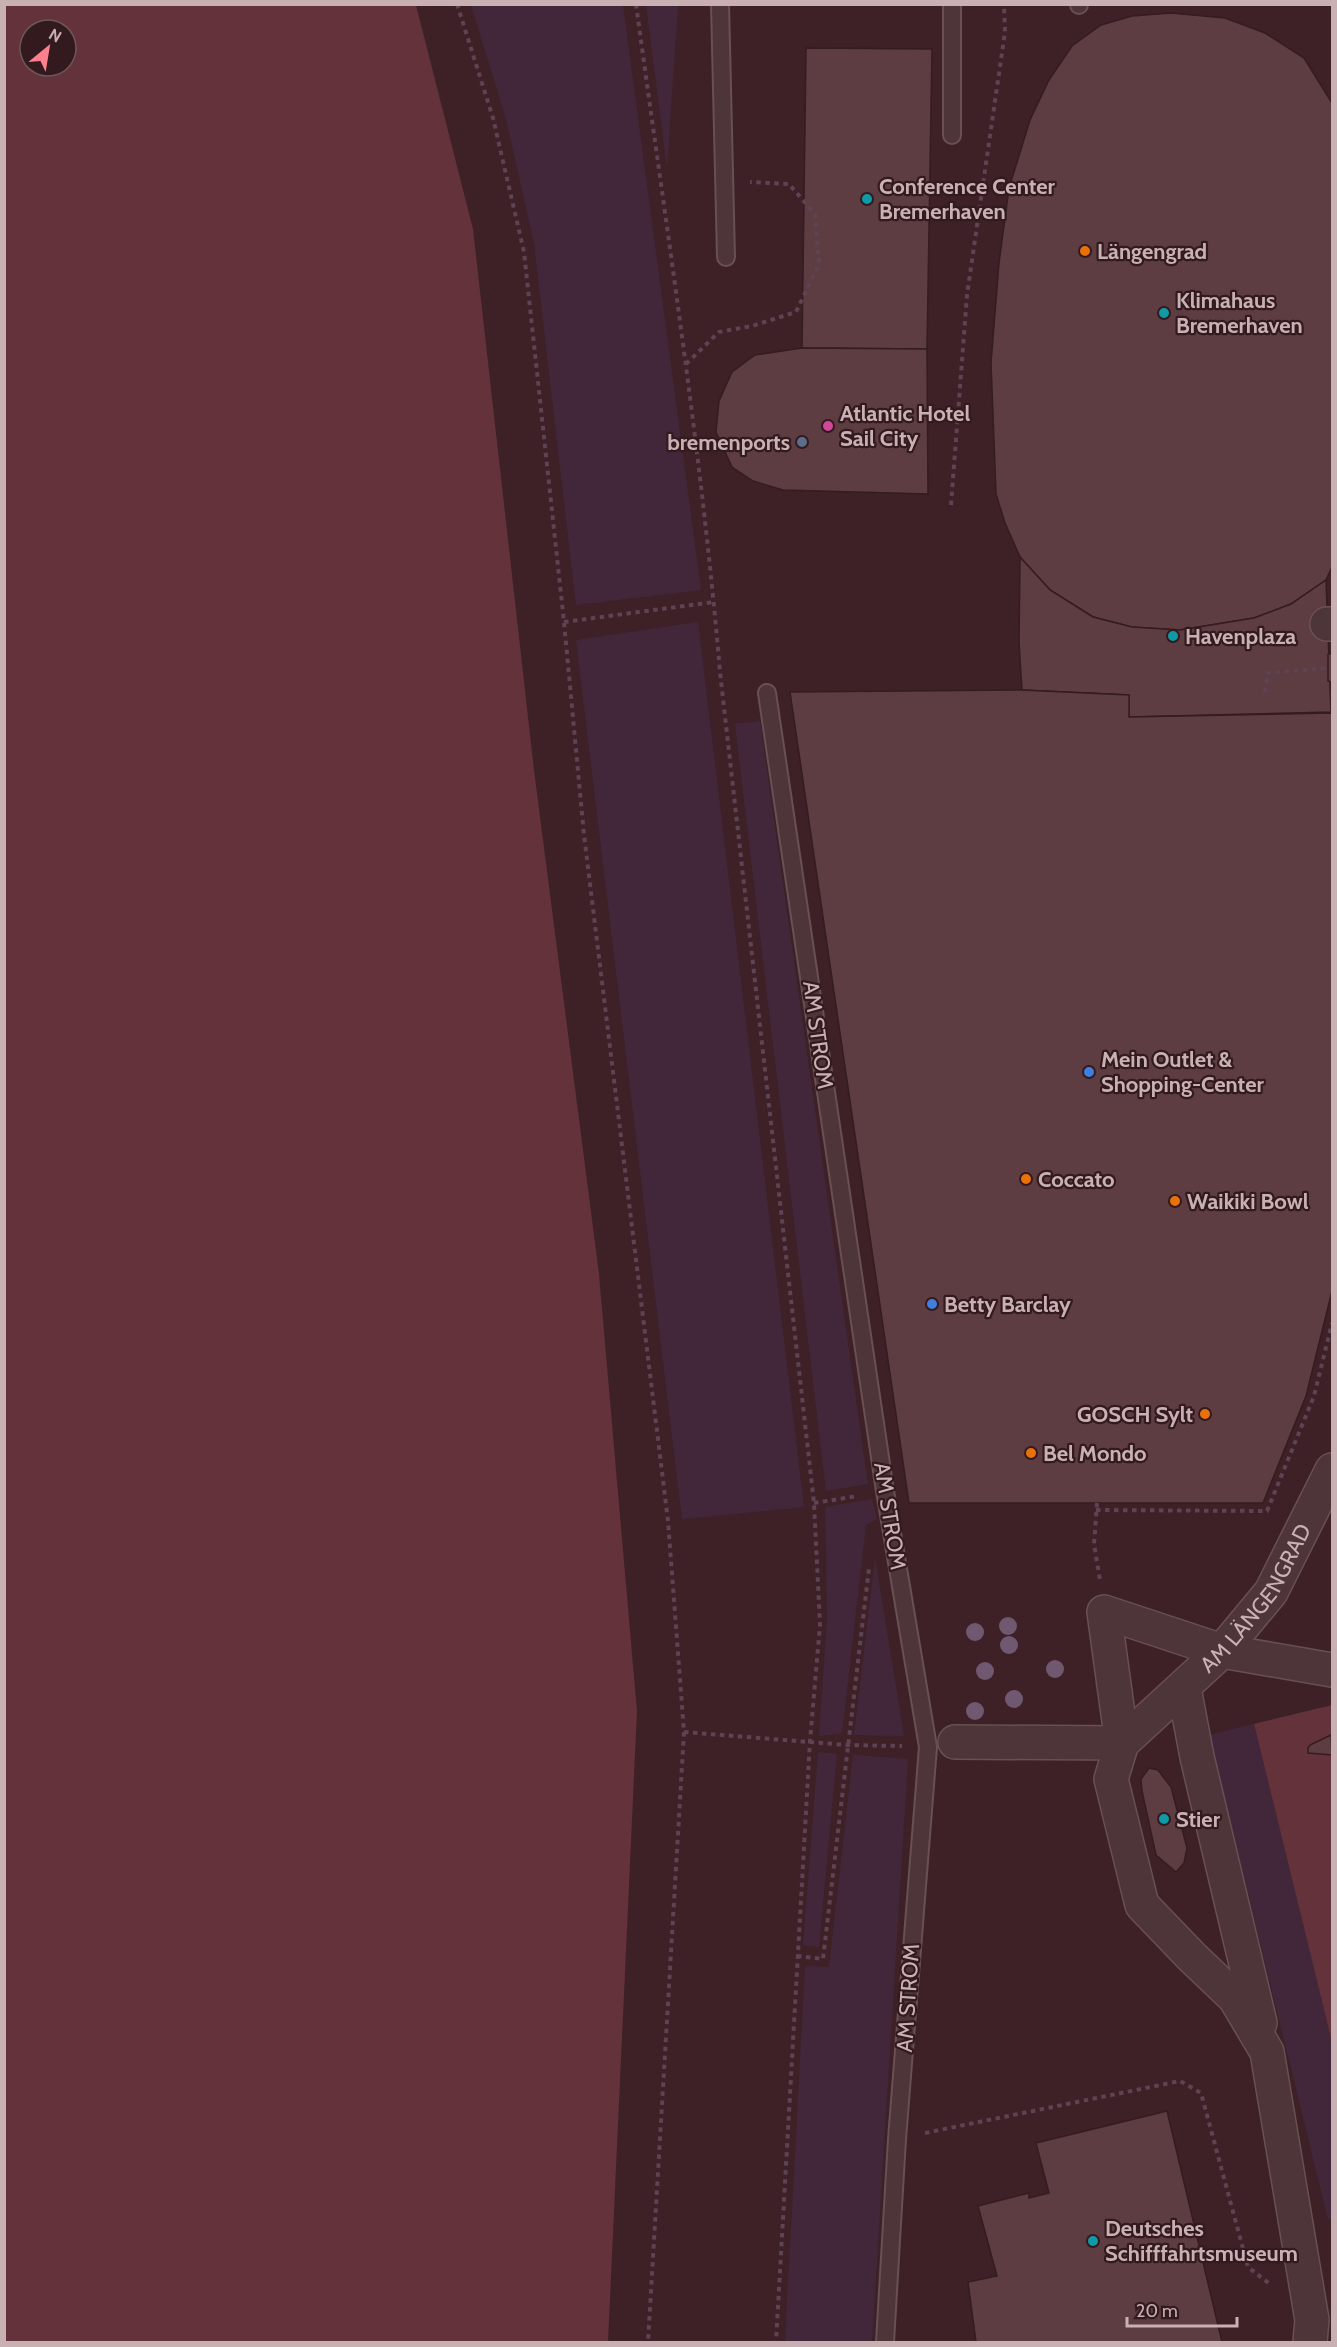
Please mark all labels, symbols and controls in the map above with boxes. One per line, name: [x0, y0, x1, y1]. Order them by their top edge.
north arrow: [18, 18, 78, 78]
text: N: [46, 24, 65, 46]
place label: Conference Center Bremerhaven: [879, 173, 1056, 225]
marker: Conference Center Bremerhaven: [860, 192, 874, 206]
place label: Längengrad: [1097, 238, 1207, 265]
marker: Längengrad: [1078, 244, 1092, 258]
place label: Klimahaus Bremerhaven: [1176, 287, 1303, 339]
marker: Klimahaus Bremerhaven: [1157, 306, 1171, 320]
place label: Atlantic Hotel Sail City: [840, 400, 970, 452]
marker: Atlantic Hotel Sail City: [821, 419, 835, 433]
place label: bremenports: [667, 429, 790, 456]
marker: bremenports: [795, 435, 809, 449]
place label: Havenplaza: [1185, 623, 1296, 650]
marker: Havenplaza: [1166, 629, 1180, 643]
street label: AM STROM: [797, 979, 839, 1091]
place label: Mein Outlet & Shopping-Center: [1101, 1046, 1265, 1098]
marker: Mein Outlet & Shopping-Center: [1082, 1065, 1096, 1079]
place label: Coccato: [1038, 1166, 1115, 1193]
marker: Coccato: [1019, 1172, 1033, 1186]
place label: Waikiki Bowl: [1187, 1188, 1309, 1215]
marker: Waikiki Bowl: [1168, 1194, 1182, 1208]
place label: Betty Barclay: [944, 1291, 1071, 1318]
marker: Betty Barclay: [925, 1297, 939, 1311]
place label: GOSCH Sylt: [1077, 1401, 1193, 1428]
marker: GOSCH Sylt: [1198, 1407, 1212, 1421]
place label: Bel Mondo: [1043, 1440, 1147, 1467]
marker: Bel Mondo: [1024, 1446, 1038, 1460]
street label: AM STROM: [868, 1460, 912, 1572]
street label: AM LÄNGENGRAD: [1194, 1519, 1316, 1678]
place label: Stier: [1176, 1806, 1221, 1833]
marker: Stier: [1157, 1812, 1171, 1826]
street label: AM STROM: [891, 1943, 925, 2053]
place label: Deutsches Schifffahrtsmuseum: [1105, 2215, 1298, 2267]
marker: Deutsches Schifffahrtsmuseum: [1086, 2234, 1100, 2248]
scale bar: [1127, 2290, 1236, 2328]
text: 20 m: [1136, 2300, 1178, 2322]

